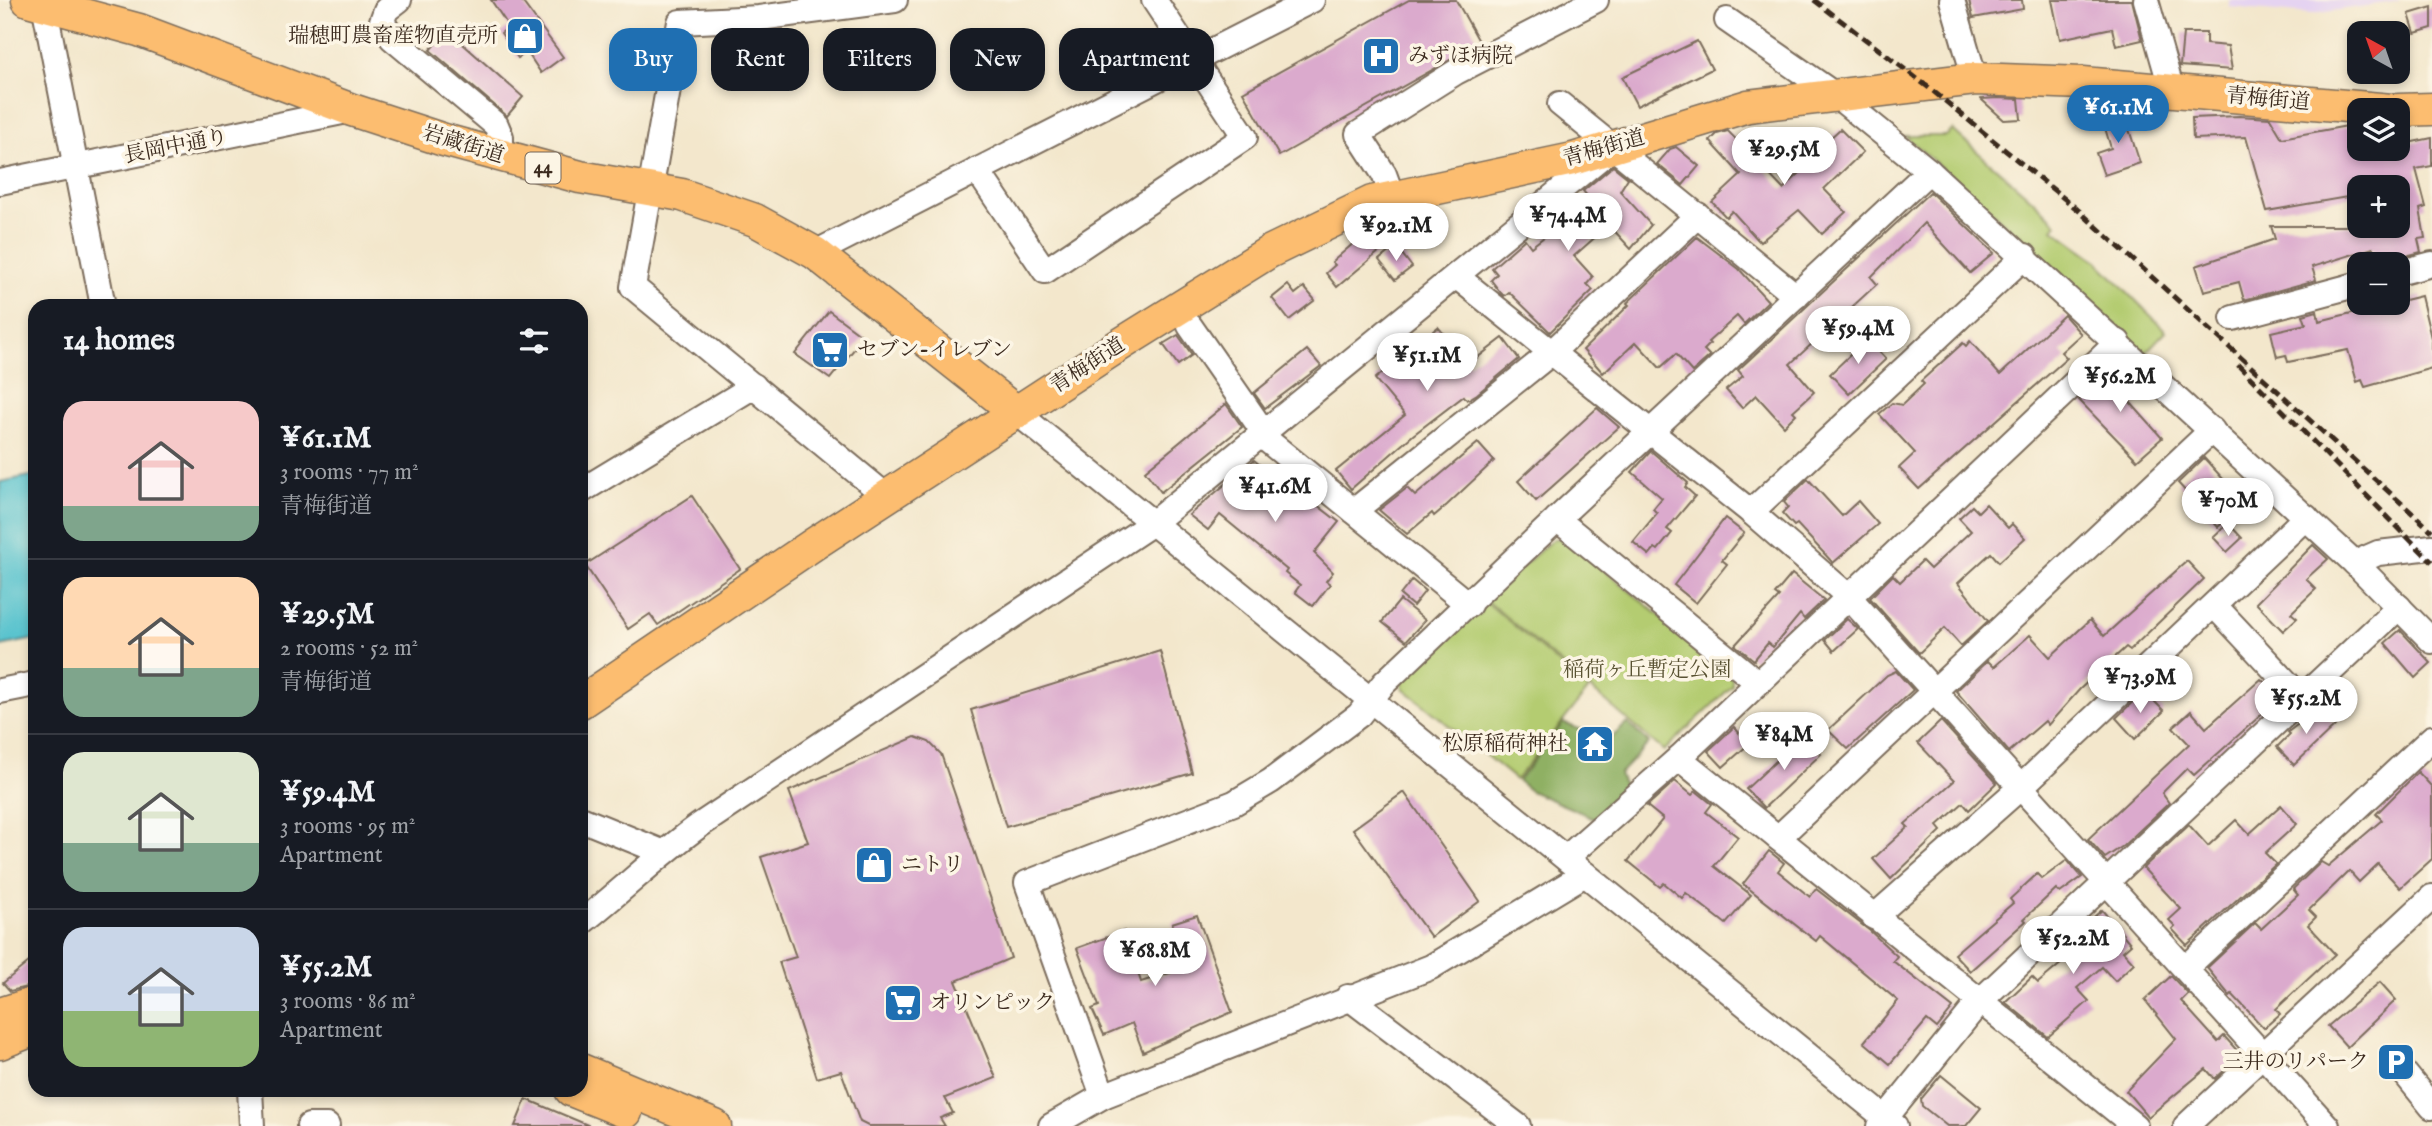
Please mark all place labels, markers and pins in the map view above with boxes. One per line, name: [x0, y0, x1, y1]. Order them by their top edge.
shop icon: 瑞穂町農畜産物直売所: [504, 15, 546, 57]
place label: 瑞穂町農畜産物直売所: [288, 23, 498, 50]
hospital icon: みずほ病院: [1360, 35, 1402, 77]
place label: みずほ病院: [1408, 43, 1513, 70]
pin: ¥61.1M: [2061, 86, 2175, 145]
pin: ¥29.5M: [1727, 128, 1841, 187]
pin: ¥74.4M: [1511, 194, 1625, 253]
pin: ¥92.1M: [1339, 204, 1453, 263]
pin: ¥59.4M: [1801, 306, 1915, 366]
supermarket icon: セブン-イレブン: [809, 329, 851, 371]
pin: ¥51.1M: [1370, 334, 1484, 393]
place label: セブン-イレブン: [857, 337, 1012, 364]
pin: ¥56.2M: [2063, 354, 2177, 414]
pin: ¥41.6M: [1218, 464, 1332, 524]
pin: ¥70M: [2187, 478, 2269, 538]
pin: ¥73.9M: [2083, 656, 2197, 715]
pin: ¥55.2M: [2249, 676, 2363, 736]
pin: ¥84M: [1743, 712, 1825, 772]
temple icon: 松原稲荷神社: [1574, 723, 1616, 765]
place label: 松原稲荷神社: [1442, 731, 1568, 758]
shop icon: ニトリ: [853, 844, 895, 886]
place label: ニトリ: [901, 852, 964, 879]
pin: ¥52.2M: [2016, 916, 2130, 976]
pin: ¥68.8M: [1098, 928, 1212, 988]
supermarket icon: オリンピック: [882, 982, 924, 1024]
place label: オリンピック: [930, 990, 1055, 1017]
parking icon: 三井のリパーク: [2375, 1041, 2417, 1083]
place label: 三井のリパーク: [2223, 1049, 2369, 1076]

